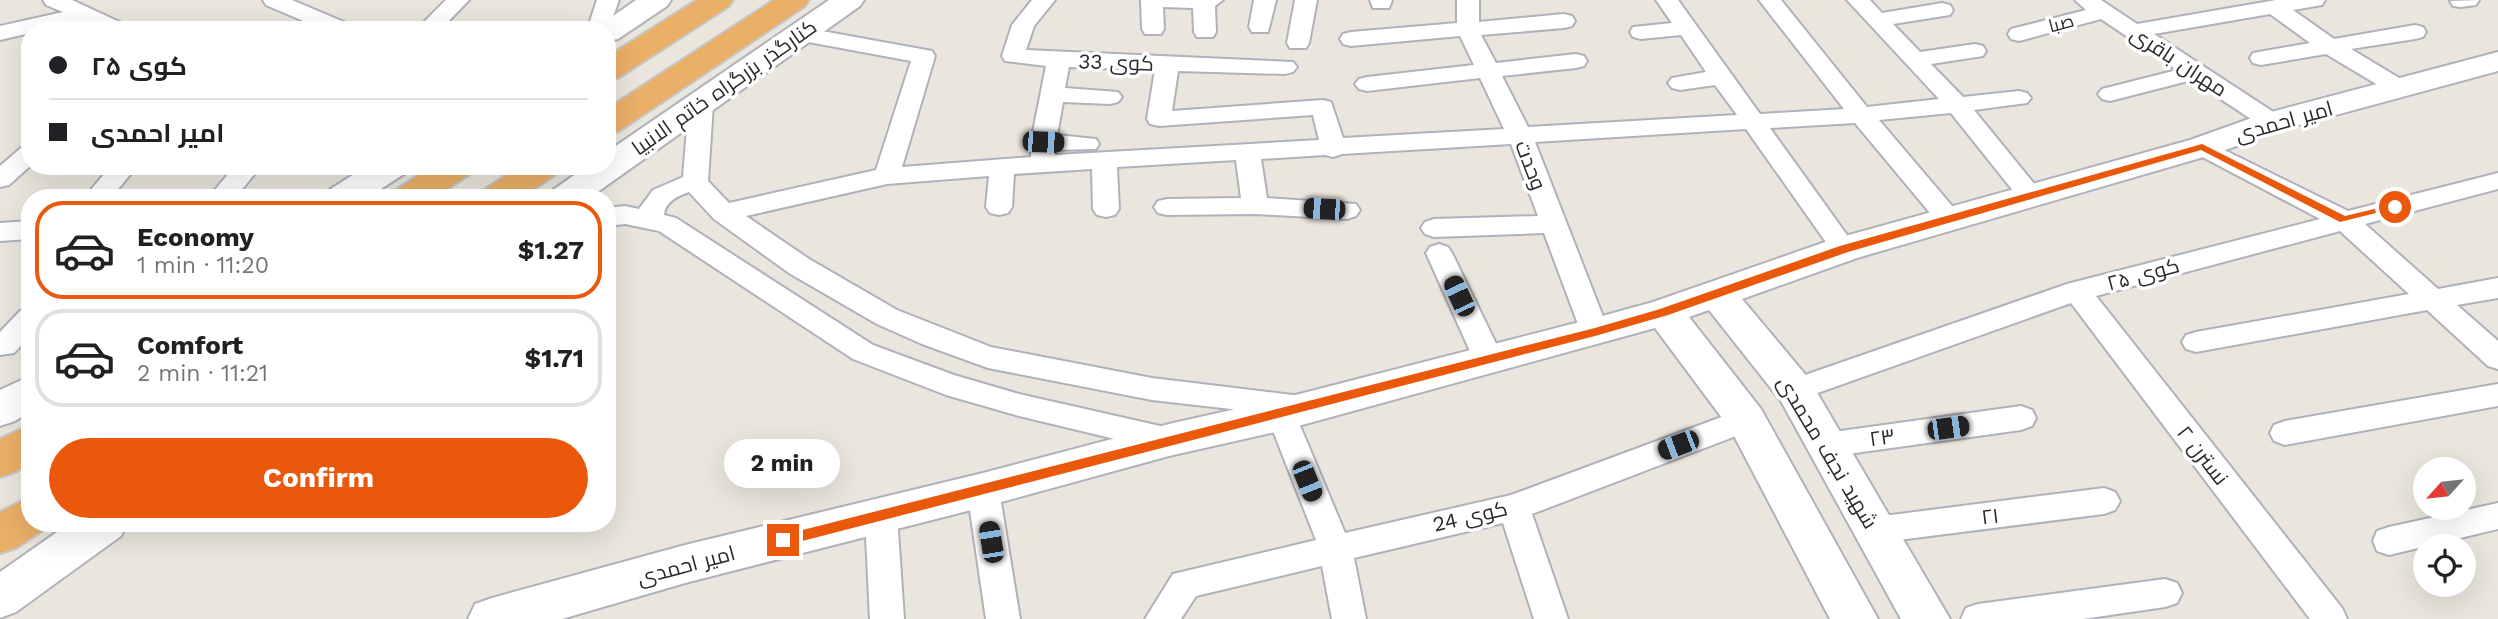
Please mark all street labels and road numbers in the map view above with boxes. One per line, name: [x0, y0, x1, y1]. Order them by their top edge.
street label: صبا: [2046, 10, 2076, 36]
street label: کنارگذر بزرگراه خاتم الانبیا: [627, 14, 822, 162]
street label: مهران باقری: [2125, 21, 2232, 102]
street label: کوی 33: [1078, 48, 1154, 77]
street label: امیر احمدی: [2232, 95, 2336, 148]
street label: وحدت: [1510, 137, 1552, 193]
street label: کوی ۲۵: [2104, 252, 2182, 297]
street label: شهید نجف محمدی: [1772, 371, 1883, 533]
street label: نسترن ۲: [2171, 420, 2234, 490]
street label: ۲۳: [1868, 423, 1896, 451]
street label: کوی 24: [1430, 495, 1510, 538]
street label: ۲۱: [1980, 503, 2000, 529]
street label: امیر احمدی: [634, 540, 738, 591]

